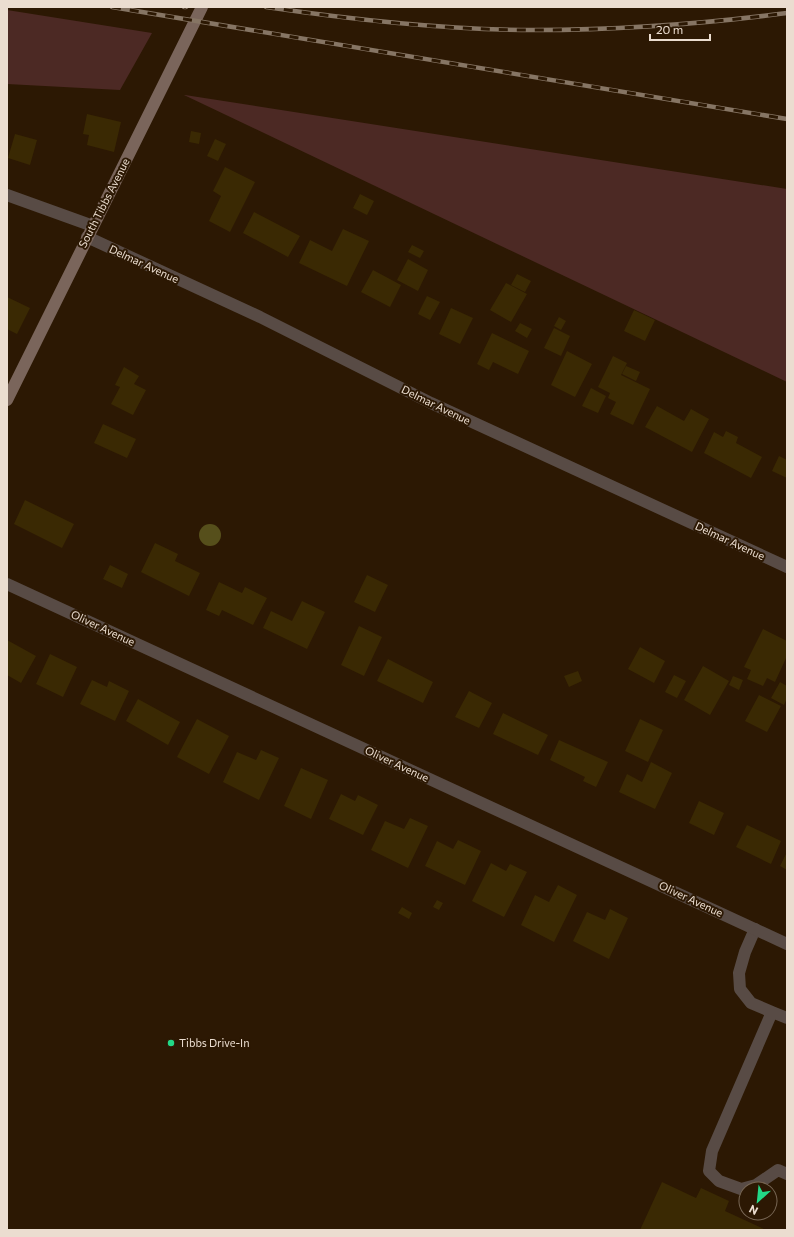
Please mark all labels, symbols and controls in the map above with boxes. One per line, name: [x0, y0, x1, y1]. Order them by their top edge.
scale bar: [650, 16, 710, 42]
text: 20 m: [656, 22, 683, 36]
street label: South Tibbs Avenue: [75, 156, 132, 250]
street label: Delmar Avenue: [107, 242, 181, 285]
street label: Delmar Avenue: [400, 382, 473, 427]
street label: Delmar Avenue: [693, 519, 767, 562]
street label: Oliver Avenue: [69, 607, 137, 648]
street label: Oliver Avenue: [363, 743, 431, 784]
street label: Oliver Avenue: [657, 878, 725, 919]
place label: Tibbs Drive-In: [179, 1036, 250, 1049]
marker: Tibbs Drive-In: [166, 1038, 176, 1048]
north arrow: [738, 1181, 778, 1221]
text: N: [747, 1203, 760, 1218]

